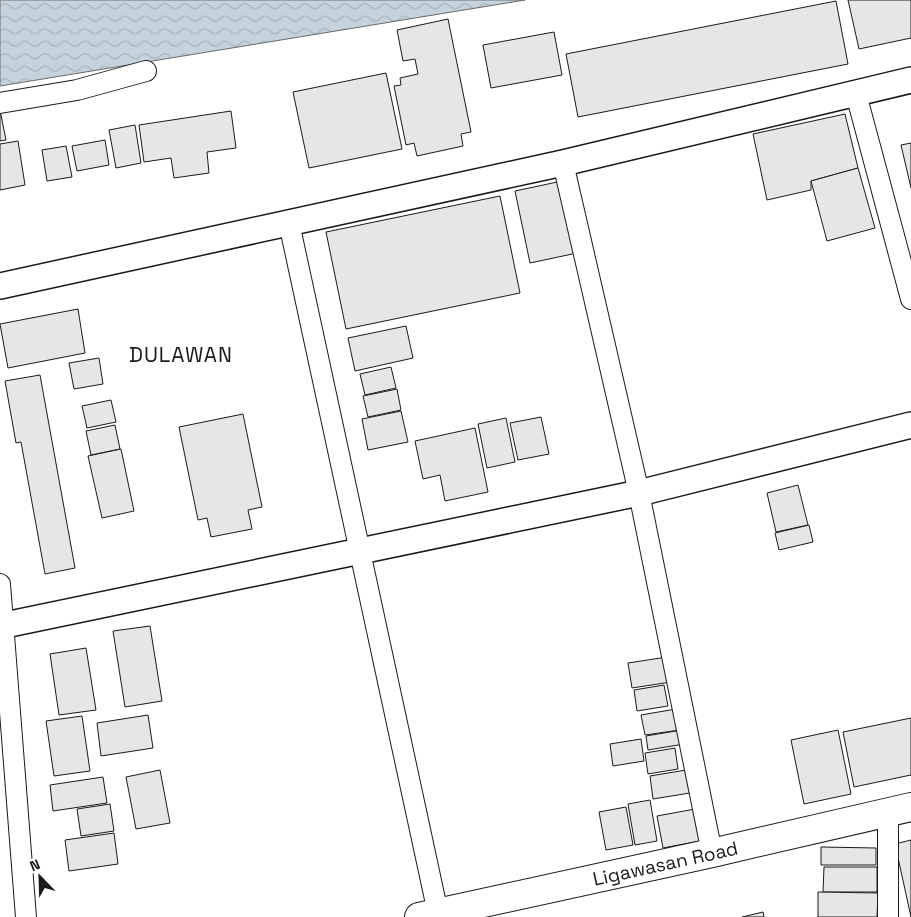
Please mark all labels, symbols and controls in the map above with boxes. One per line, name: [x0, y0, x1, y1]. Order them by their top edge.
district label: DULAWAN: [129, 341, 233, 368]
street label: Ligawasan Road: [590, 835, 740, 891]
north arrow: [15, 852, 65, 902]
text: N: [27, 855, 43, 875]

